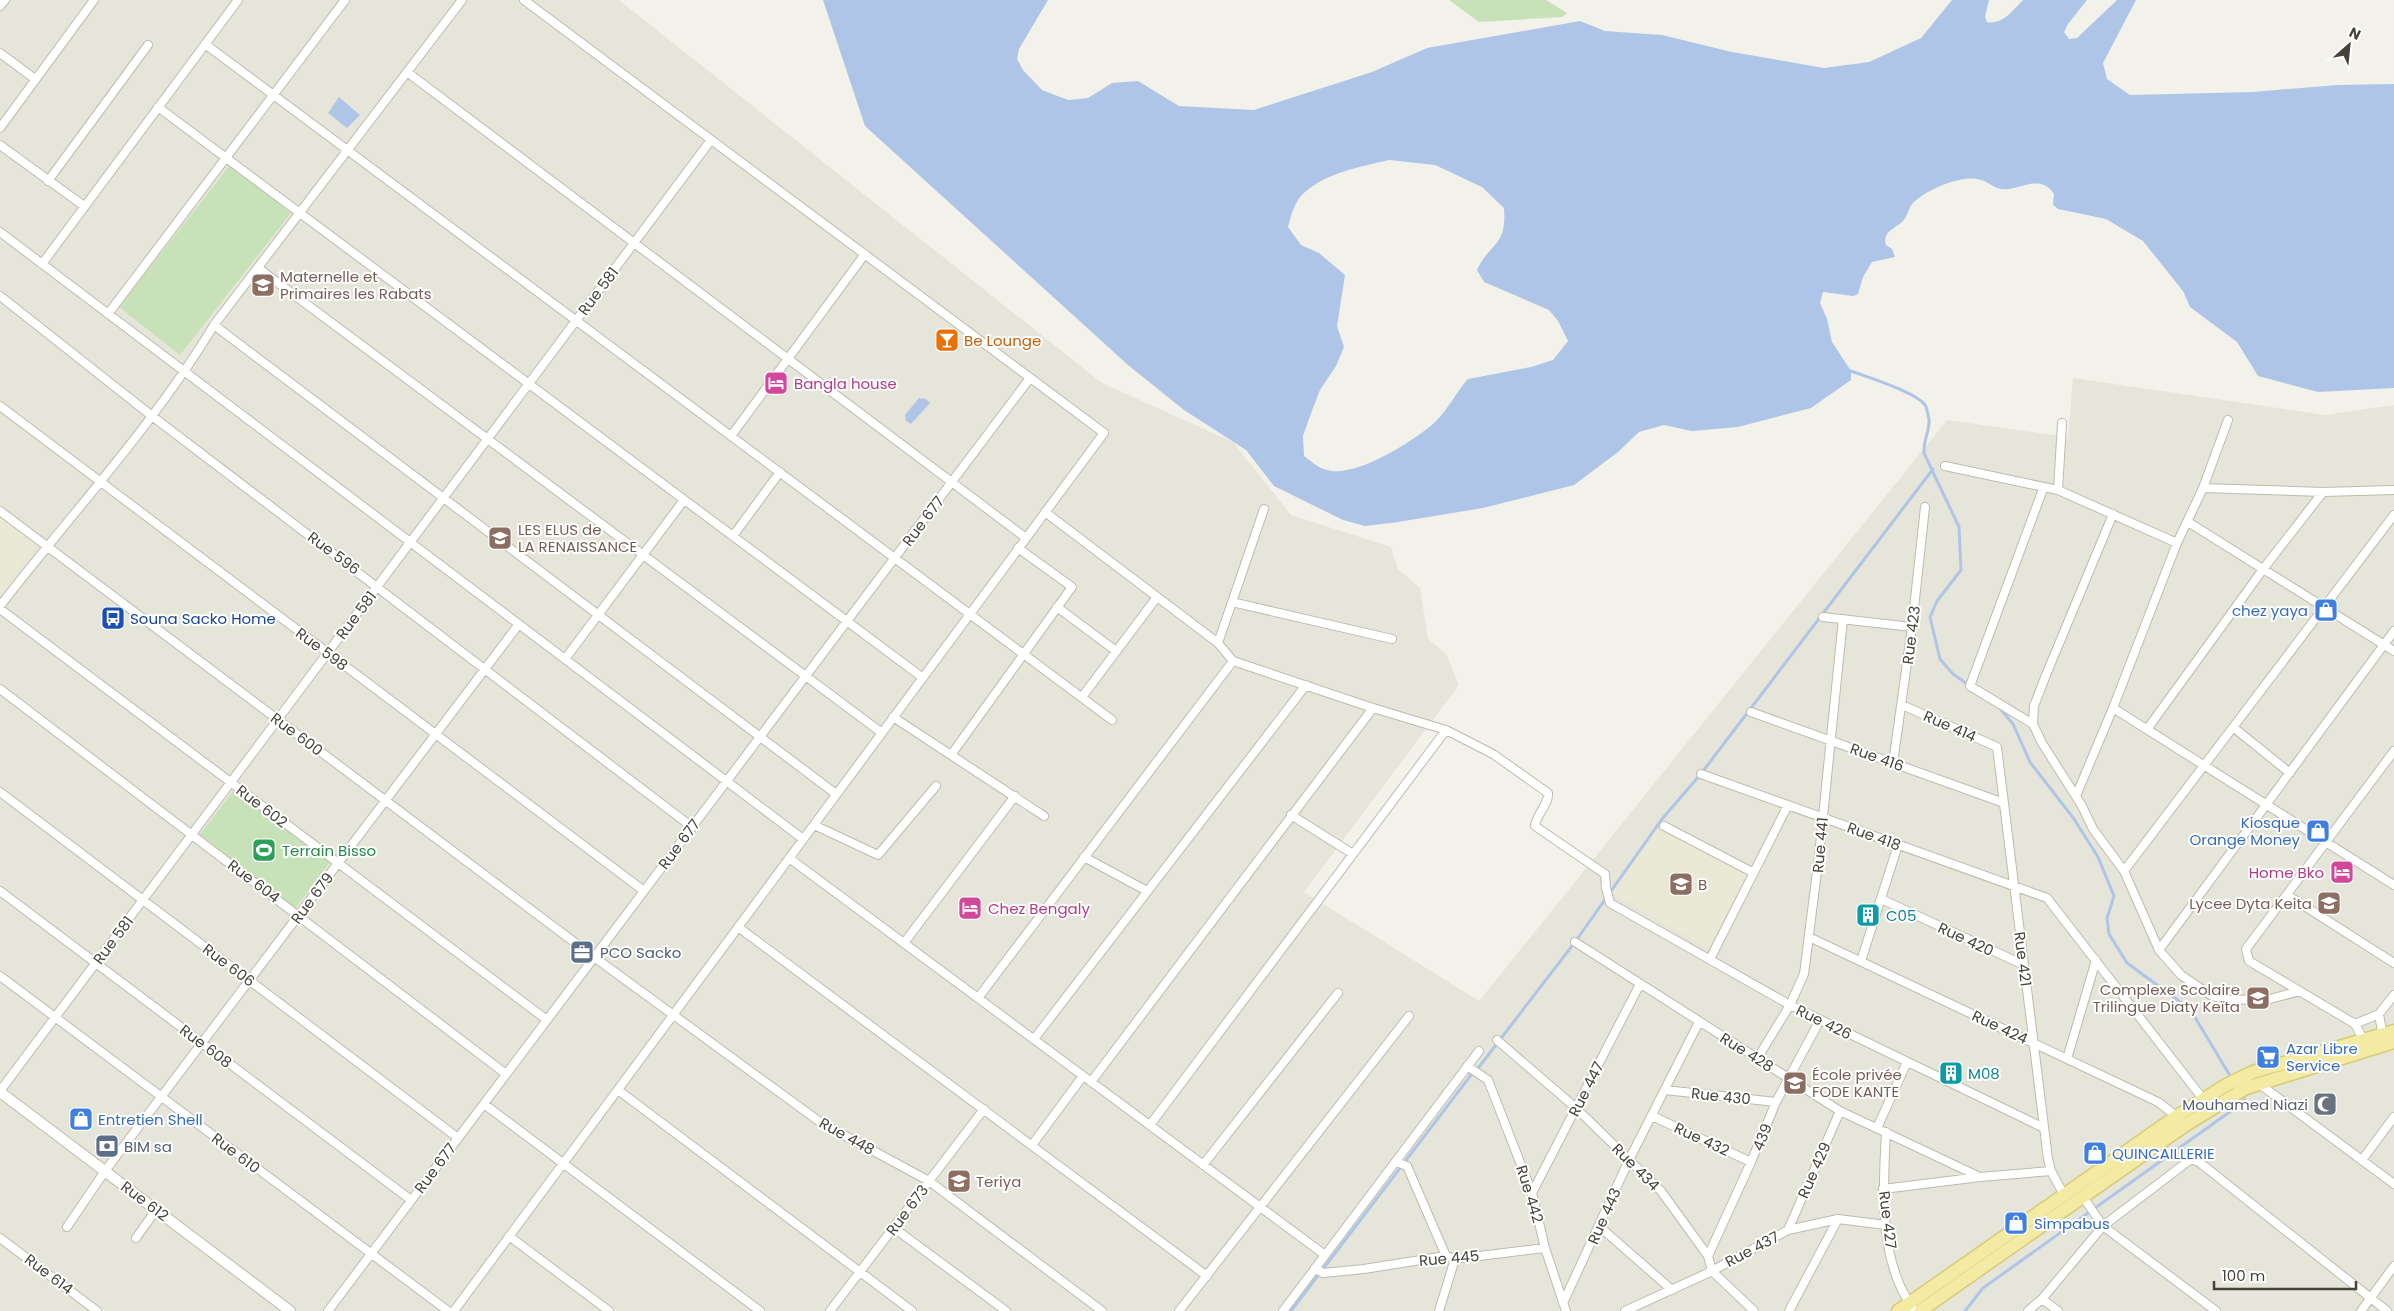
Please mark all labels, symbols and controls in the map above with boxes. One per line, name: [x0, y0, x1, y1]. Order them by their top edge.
north arrow: [2324, 20, 2374, 70]
text: N: [2346, 22, 2364, 45]
street label: Rue 581: [573, 262, 623, 320]
place label: Maternelle et Primaires les Rabats: [280, 266, 432, 304]
school or university icon: Maternelle et Primaires les Rabats: [250, 272, 276, 298]
bar icon: Be Lounge: [934, 327, 960, 353]
place label: Be Lounge: [964, 330, 1041, 351]
hotel icon: Bangla house: [763, 370, 789, 396]
place label: Bangla house: [794, 373, 897, 394]
street label: Rue 677: [897, 492, 949, 550]
place label: LES ELUS de LA RENAISSANCE: [518, 519, 637, 557]
school or university icon: LES ELUS de LA RENAISSANCE: [487, 525, 513, 551]
street label: Rue 596: [304, 526, 364, 580]
street label: Rue 581: [331, 586, 381, 644]
shop icon: chez yaya: [2313, 597, 2339, 623]
place label: chez yaya: [2232, 600, 2308, 621]
street label: Rue 423: [1897, 604, 1925, 666]
bus stop icon: Souna Sacko Home: [100, 605, 126, 631]
place label: Souna Sacko Home: [130, 608, 276, 629]
street label: Rue 598: [292, 622, 352, 676]
street label: Rue 414: [1920, 705, 1980, 747]
street label: Rue 600: [267, 707, 327, 761]
street label: Rue 416: [1847, 738, 1907, 776]
street label: Rue 602: [232, 780, 292, 832]
place label: Kiosque Orange Money: [2190, 812, 2301, 850]
street label: Rue 677: [653, 815, 705, 873]
street label: Rue 441: [1807, 816, 1833, 874]
street label: Rue 418: [1844, 817, 1904, 855]
shop icon: Kiosque Orange Money: [2305, 818, 2331, 844]
sports icon: Terrain Bisso: [251, 837, 277, 863]
place label: Terrain Bisso: [282, 840, 376, 861]
street label: Rue 604: [224, 854, 284, 908]
hotel icon: Home Bko: [2329, 859, 2355, 885]
place label: Home Bko: [2249, 862, 2324, 883]
street label: Rue 679: [286, 868, 338, 928]
school or university icon: B: [1668, 871, 1694, 897]
place label: B: [1698, 874, 1707, 895]
school or university icon: Lycee Dyta Keita: [2316, 890, 2342, 916]
place label: Lycee Dyta Keita: [2189, 893, 2312, 914]
hotel icon: Chez Bengaly: [957, 895, 983, 921]
place label: Chez Bengaly: [988, 898, 1090, 919]
building icon: C05: [1855, 902, 1881, 928]
place label: C05: [1886, 905, 1916, 926]
street label: Rue 581: [88, 911, 138, 969]
street label: Rue 420: [1935, 917, 1997, 961]
street label: Rue 421: [2009, 930, 2037, 988]
street label: Rue 606: [199, 938, 259, 992]
office icon: PCO Sacko: [569, 939, 595, 965]
place label: PCO Sacko: [600, 942, 681, 963]
place label: Complexe Scolaire Trilingue Diaty Keïta: [2093, 979, 2240, 1017]
school or university icon: Complexe Scolaire Trilingue Diaty Keïta: [2245, 985, 2271, 1011]
street label: Rue 426: [1793, 999, 1855, 1045]
street label: Rue 424: [1969, 1005, 2031, 1049]
street label: Rue 608: [176, 1019, 236, 1073]
street label: Rue 428: [1716, 1027, 1778, 1077]
place label: Azar Libre Service: [2286, 1038, 2358, 1076]
supermarket icon: Azar Libre Service: [2255, 1044, 2281, 1070]
street label: Rue 447: [1563, 1058, 1609, 1120]
building icon: M08: [1938, 1060, 1964, 1086]
place label: M08: [1968, 1063, 2000, 1084]
place label: École privée FODE KANTE: [1812, 1064, 1902, 1102]
school or university icon: École privée FODE KANTE: [1782, 1070, 1808, 1096]
street label: Rue 430: [1690, 1082, 1752, 1110]
mosque icon: Mouhamed Niazi: [2312, 1091, 2338, 1117]
place label: Mouhamed Niazi: [2182, 1094, 2308, 1115]
shop icon: Entretien Shell: [68, 1106, 94, 1132]
place label: Entretien Shell: [98, 1109, 203, 1130]
street label: Rue 448: [816, 1112, 878, 1160]
street label: Rue 432: [1671, 1117, 1733, 1161]
street label: 439: [1747, 1120, 1777, 1154]
street label: Rue 610: [207, 1128, 265, 1178]
bank icon: BIM sa: [94, 1133, 120, 1159]
place label: BIM sa: [124, 1136, 172, 1157]
street label: Rue 434: [1607, 1138, 1665, 1196]
street label: Rue 677: [409, 1139, 461, 1197]
street label: Rue 429: [1792, 1139, 1836, 1201]
shop icon: QUINCAILLERIE: [2082, 1140, 2108, 1166]
place label: QUINCAILLERIE: [2112, 1143, 2215, 1164]
street label: Rue 442: [1511, 1162, 1549, 1226]
school or university icon: Teriya: [946, 1168, 972, 1194]
place label: Teriya: [976, 1171, 1021, 1192]
street label: Rue 612: [117, 1176, 173, 1226]
street label: Rue 673: [881, 1180, 933, 1240]
street label: Rue 443: [1582, 1184, 1626, 1248]
street label: Rue 427: [1874, 1190, 1902, 1250]
shop icon: Simpabus: [2003, 1210, 2029, 1236]
place label: Simpabus: [2034, 1213, 2110, 1234]
street label: Rue 437: [1721, 1226, 1783, 1272]
street label: Rue 445: [1418, 1245, 1480, 1271]
street label: Rue 614: [20, 1249, 78, 1299]
scale bar: [2214, 1258, 2356, 1290]
text: 100 m: [2222, 1265, 2265, 1286]

